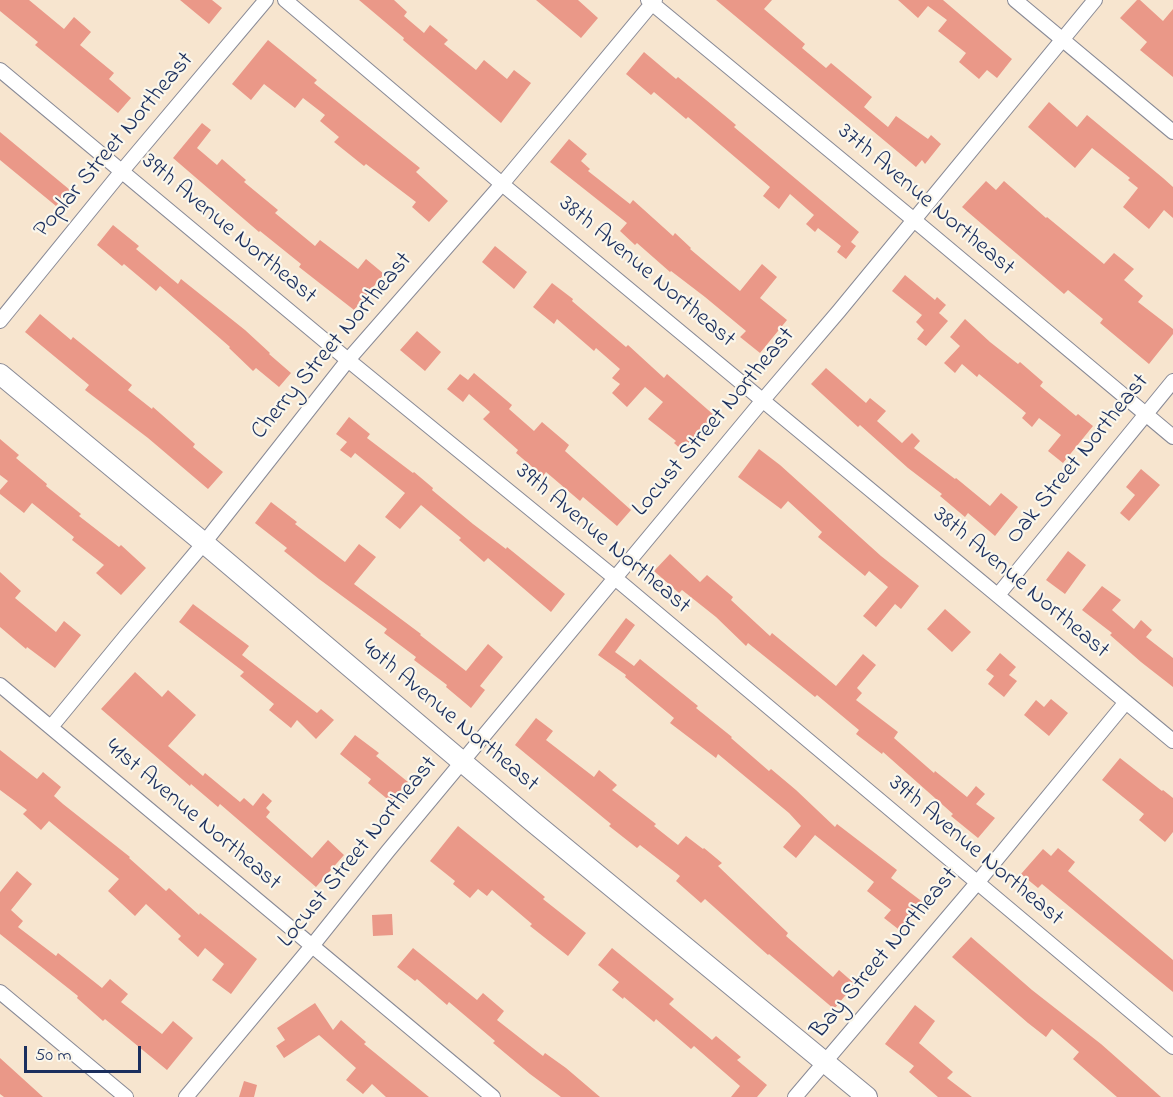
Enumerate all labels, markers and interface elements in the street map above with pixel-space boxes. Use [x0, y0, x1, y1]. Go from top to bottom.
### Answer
street label: Poplar Street Northeast [29, 47, 201, 245]
street label: 37th Avenue Northeast [830, 118, 1020, 284]
street label: 39th Avenue Northeast [135, 148, 321, 312]
street label: 38th Avenue Northeast [552, 191, 740, 355]
street label: Cherry Street Northeast [246, 248, 420, 446]
street label: Locust Street Northeast [627, 323, 803, 523]
street label: Oak Street Northeast [1001, 369, 1157, 551]
street label: 39th Avenue Northeast [509, 458, 695, 622]
street label: 38th Avenue Northeast [926, 502, 1114, 666]
street label: 40th Avenue Northeast [354, 634, 544, 800]
street label: 41st Avenue Northeast [98, 734, 286, 898]
street label: Locust Street Northeast [273, 751, 445, 955]
street label: 39th Avenue Northeast [882, 770, 1068, 934]
street label: Bay Street Northeast [806, 863, 966, 1045]
scale bar [27, 1034, 144, 1072]
text: 50 m [35, 1043, 72, 1069]

